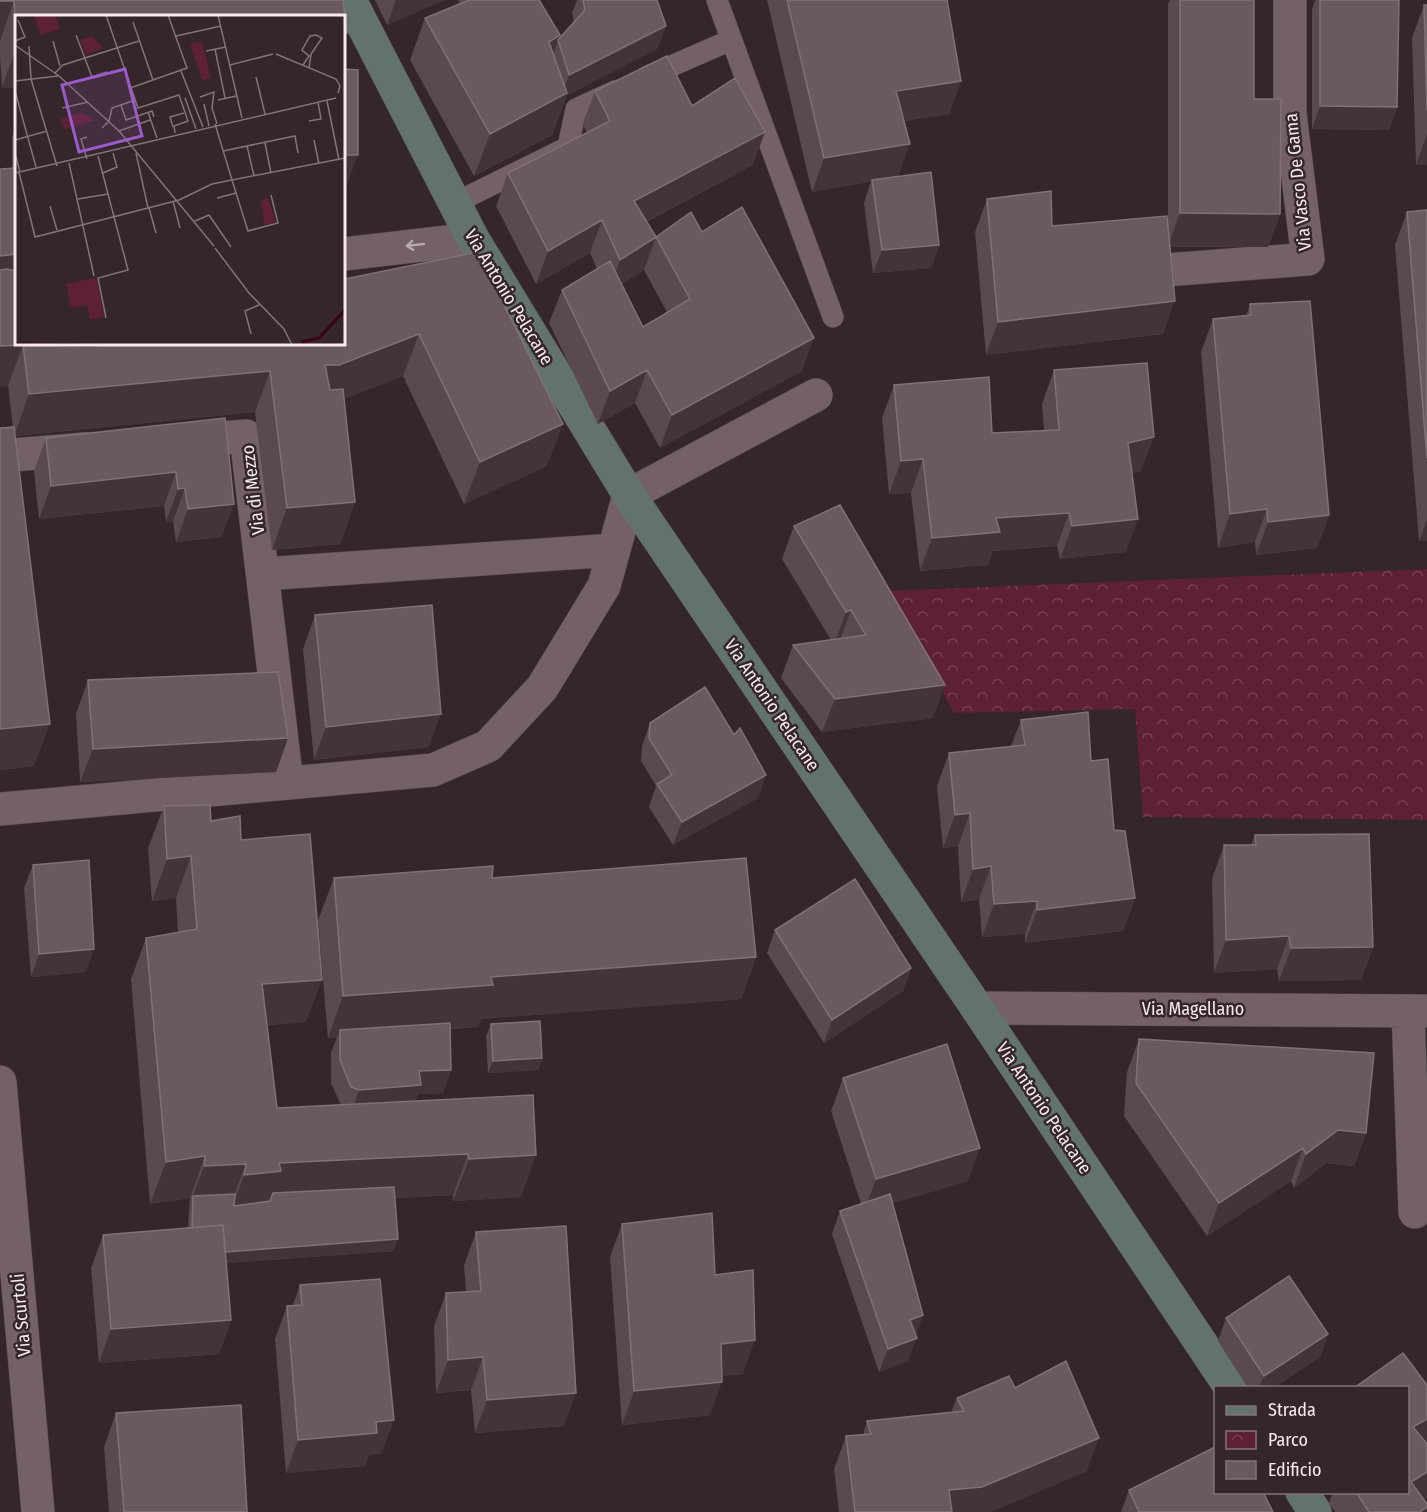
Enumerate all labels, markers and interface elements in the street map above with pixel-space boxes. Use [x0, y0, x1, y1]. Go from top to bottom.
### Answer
inset map [15, 15, 345, 345]
street label: Via Vasco De Gama [1280, 112, 1316, 252]
street label: Via Antonio Pelacane [460, 225, 558, 369]
one-way arrow [405, 240, 425, 251]
street label: Via di Mezzo [237, 444, 269, 536]
street label: Via Antonio Pelacane [720, 635, 824, 775]
street label: Via Magellano [1142, 998, 1244, 1020]
street label: Via Antonio Pelacane [992, 1038, 1096, 1178]
street label: Via Scurtoli [6, 1273, 36, 1357]
legend [1214, 1386, 1409, 1494]
text: Strada [1268, 1399, 1316, 1421]
text: Parco [1268, 1429, 1308, 1451]
text: Edificio [1268, 1459, 1321, 1481]

